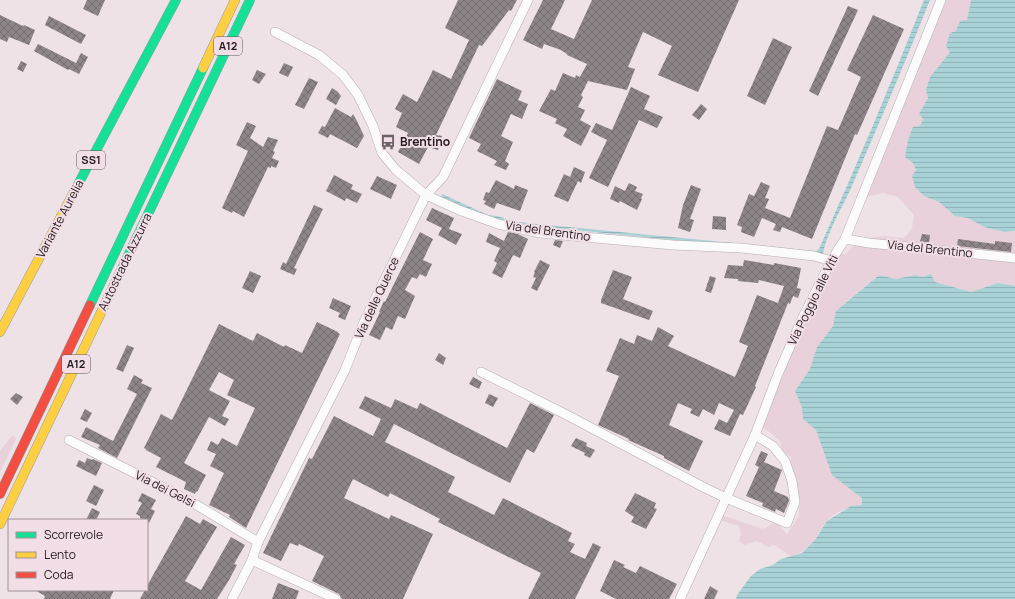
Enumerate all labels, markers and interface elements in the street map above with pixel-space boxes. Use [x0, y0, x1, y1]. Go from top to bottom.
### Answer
road number: A12 [214, 37, 242, 55]
bus stop icon: Brentino [379, 133, 397, 151]
place label: Brentino [400, 133, 450, 150]
road number: SS1 [77, 151, 105, 169]
street label: Variante Aurelia [32, 177, 87, 261]
street label: Autostrada Azzurra [93, 210, 156, 314]
street label: Via del Brentino [505, 216, 592, 245]
street label: Via del Brentino [887, 236, 973, 261]
street label: Via Poggio alle Viti [783, 252, 842, 348]
street label: Via delle Querce [350, 254, 403, 341]
road number: A12 [62, 355, 90, 373]
street label: Via dei Gelsi [132, 466, 198, 511]
legend [8, 519, 148, 591]
text: Scorrevole [44, 526, 103, 543]
text: Lento [44, 546, 76, 563]
text: Coda [44, 566, 73, 583]

